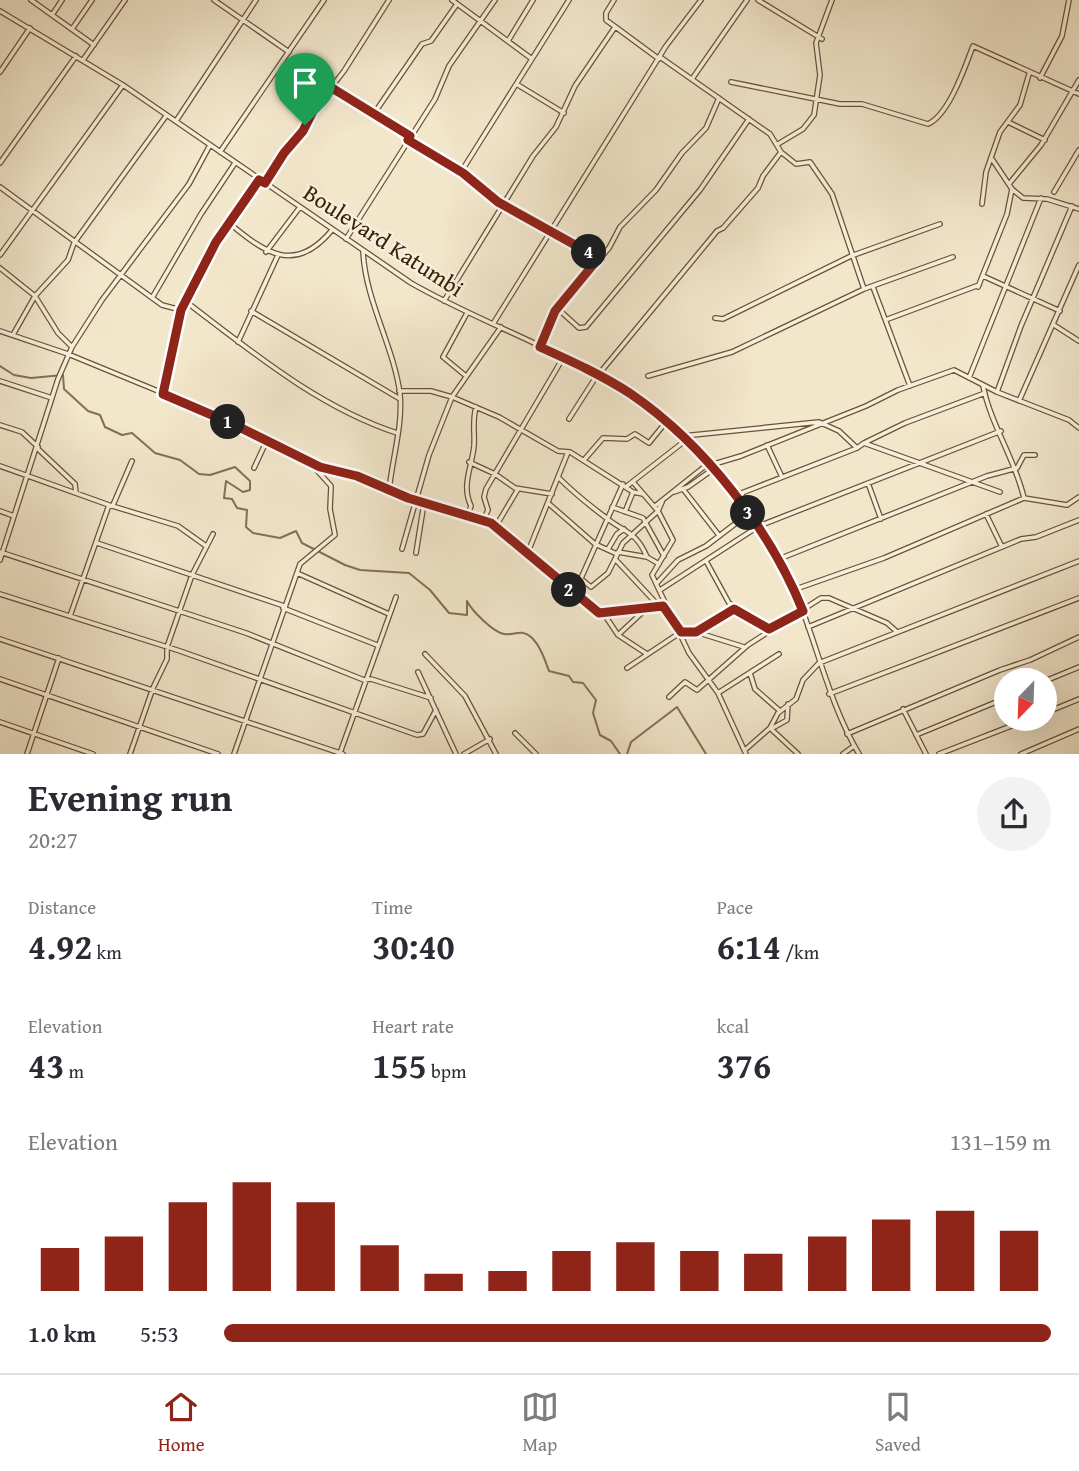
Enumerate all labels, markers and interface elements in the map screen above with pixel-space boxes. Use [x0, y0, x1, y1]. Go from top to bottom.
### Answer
pin [275, 53, 335, 125]
icon: arrive [286, 64, 324, 102]
street label: Boulevard Katumbi [297, 176, 471, 304]
pin: 4 [572, 234, 606, 270]
text: 4 [584, 237, 593, 265]
pin: 1 [210, 404, 246, 440]
text: 1 [223, 407, 232, 435]
pin: 3 [730, 496, 766, 530]
text: 3 [743, 498, 752, 526]
pin: 2 [552, 572, 586, 608]
text: 2 [564, 575, 573, 603]
north arrow [994, 668, 1057, 732]
map controls [994, 668, 1057, 731]
text: Evening run [28, 769, 232, 825]
button: share [977, 777, 1051, 851]
text: 20:27 [28, 823, 78, 856]
text: Distance [28, 893, 96, 921]
text: Time [372, 893, 413, 921]
text: Pace [717, 893, 753, 921]
text: 4.92 [28, 921, 92, 972]
text: 30:40 [372, 921, 455, 972]
text: 6:14 [717, 921, 781, 972]
text: km [92, 938, 122, 966]
text: /km [781, 938, 819, 966]
text: Elevation [28, 1012, 102, 1040]
text: Heart rate [372, 1012, 454, 1040]
text: kcal [717, 1012, 749, 1040]
text: 43 [28, 1040, 64, 1091]
text: 155 [372, 1040, 427, 1091]
text: 376 [717, 1040, 771, 1091]
text: m [64, 1057, 84, 1085]
text: bpm [427, 1057, 467, 1085]
text: Elevation [28, 1125, 118, 1158]
text: 131–159 m [950, 1125, 1051, 1158]
text: 1.0 km [28, 1317, 96, 1350]
text: 5:53 [140, 1317, 179, 1350]
tab: Home [158, 1388, 205, 1458]
tab: Map [521, 1388, 559, 1458]
tab: Saved [875, 1388, 921, 1458]

